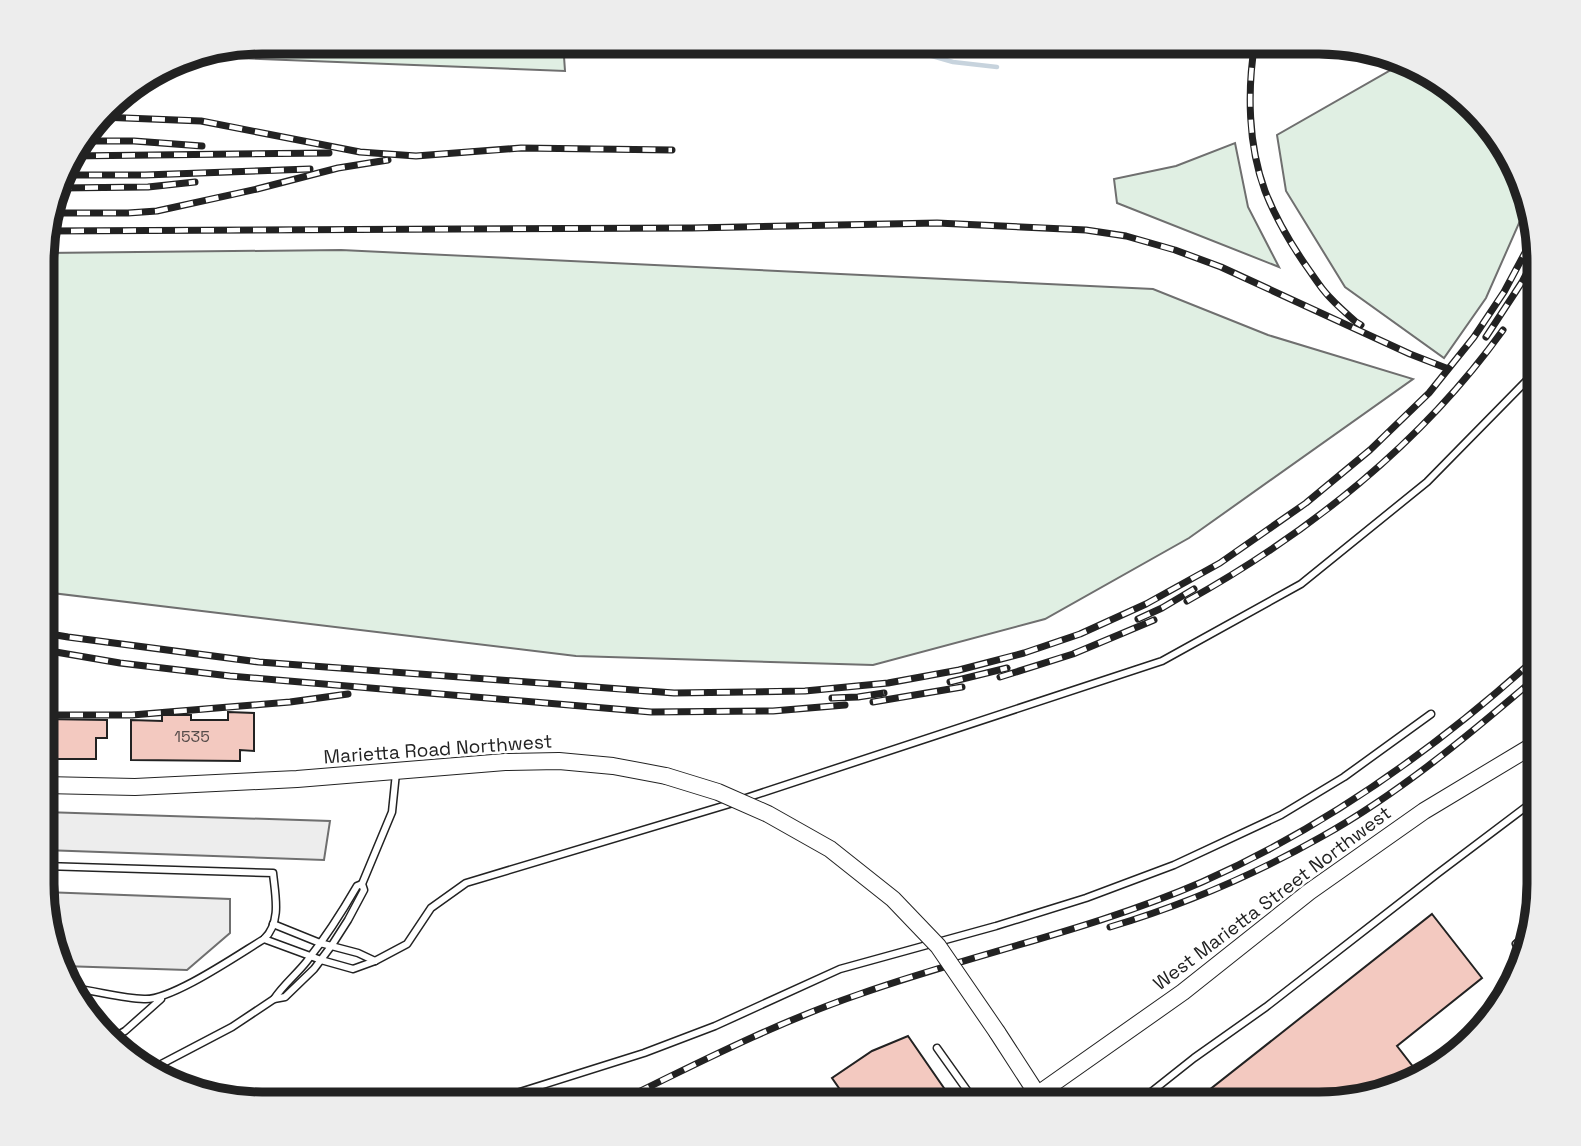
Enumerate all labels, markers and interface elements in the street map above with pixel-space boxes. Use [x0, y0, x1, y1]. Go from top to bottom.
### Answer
house number: 1535 [174, 726, 210, 747]
street label: Marietta Road Northwest [323, 729, 553, 769]
street label: West Marietta Street Northwest [1148, 800, 1396, 996]

